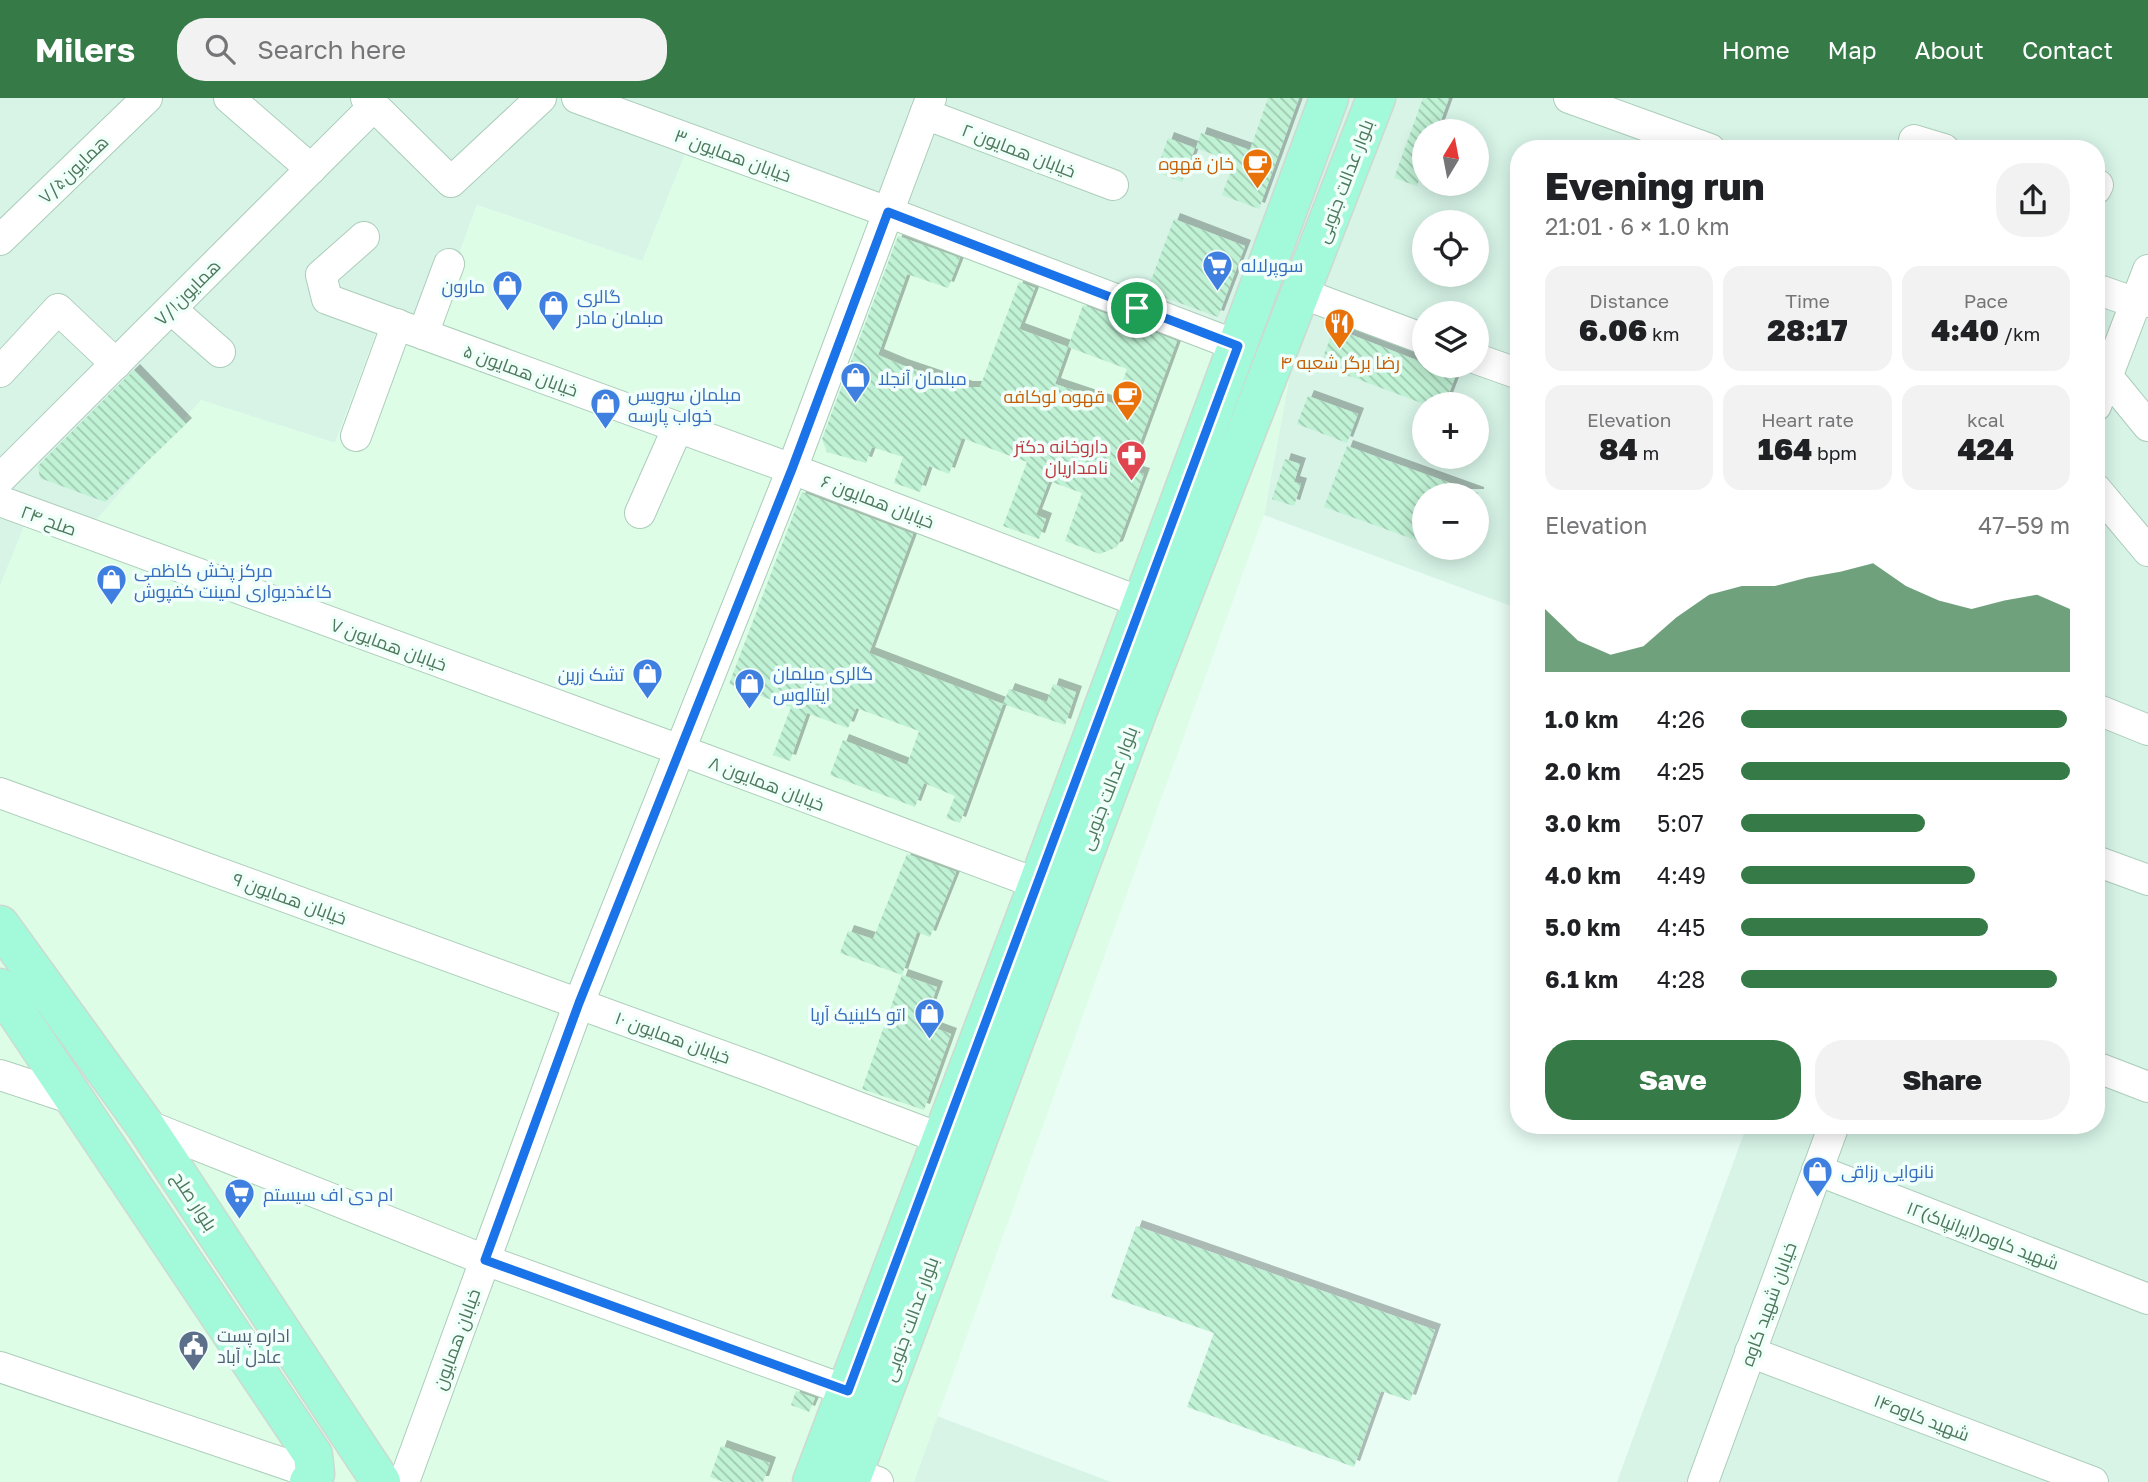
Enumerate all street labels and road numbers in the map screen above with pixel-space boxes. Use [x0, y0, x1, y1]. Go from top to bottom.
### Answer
street label: بلوار عدالت جنوبی [1310, 116, 1379, 246]
street label: خیابان همایون ۲ [959, 118, 1079, 183]
street label: خیابان همایون ۳ [671, 124, 794, 187]
street label: همایون۷/۵ [33, 130, 113, 208]
street label: همایون۷/۱ [149, 254, 225, 330]
street label: خیابان همایون ۵ [460, 339, 581, 402]
street label: خیابان همایون ۶ [818, 469, 938, 534]
street label: صلح ۲۴ [18, 500, 80, 542]
street label: خیابان همایون ۷ [328, 613, 450, 676]
street label: بلوار عدالت جنوبی [1074, 723, 1143, 853]
street label: خیابان همایون ۸ [706, 751, 828, 816]
street label: خیابان همایون ۹ [229, 867, 350, 930]
street label: خیابان همایون ۱۰ [612, 1006, 733, 1069]
street label: بلوار صلح [166, 1167, 222, 1236]
street label: ۱۲شهید کاوه(ایرانپاک) [1903, 1196, 2062, 1275]
street label: خیابان شهید کاوه [1735, 1239, 1802, 1369]
street label: بلوار عدالت جنوبی [877, 1254, 944, 1384]
street label: خیابان همایون [428, 1285, 485, 1393]
street label: شهید کاوه۱۴ [1871, 1389, 1973, 1446]

